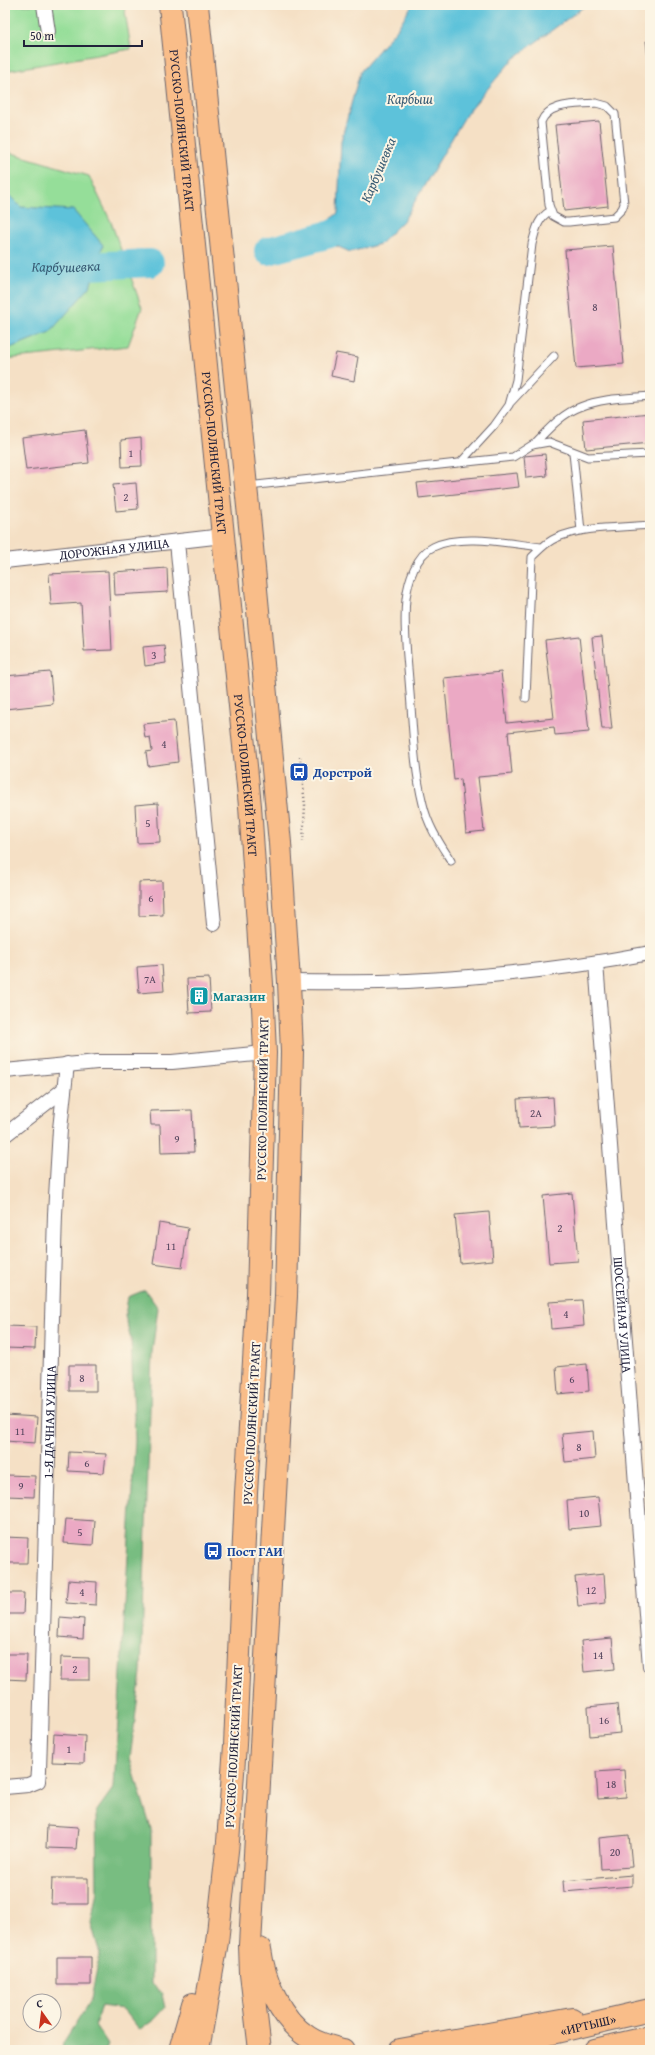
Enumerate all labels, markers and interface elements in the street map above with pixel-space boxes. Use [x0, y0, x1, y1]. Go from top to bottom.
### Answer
scale bar [24, 22, 142, 48]
text: 50 m [30, 27, 54, 44]
street label: РУССКО-ПОЛЯНСКИЙ ТРАКТ [164, 48, 200, 213]
water label: Карбыш [387, 89, 433, 109]
water label: Карбушевка [355, 134, 401, 205]
water label: Карбушевка [31, 255, 101, 277]
house number: 8 [592, 299, 598, 315]
street label: РУССКО-ПОЛЯНСКИЙ ТРАКТ [197, 371, 232, 536]
house number: 1 [128, 445, 134, 461]
house number: 2 [123, 489, 129, 505]
street label: ДОРОЖНАЯ УЛИЦА [57, 533, 171, 565]
house number: 3 [151, 647, 157, 663]
street label: РУССКО-ПОЛЯНСКИЙ ТРАКТ [229, 693, 262, 858]
house number: 4 [161, 736, 167, 752]
bus stop icon: Дорстрой [288, 761, 310, 783]
place label: Дорстрой [312, 763, 372, 782]
house number: 5 [145, 815, 151, 831]
house number: 6 [148, 890, 154, 906]
house number: 7А [144, 971, 156, 987]
building icon: Магазин [188, 985, 210, 1007]
place label: Магазин [213, 987, 265, 1006]
street label: РУССКО-ПОЛЯНСКИЙ ТРАКТ [252, 1017, 273, 1181]
house number: 2А [530, 1105, 542, 1121]
house number: 9 [174, 1131, 180, 1147]
house number: 2 [557, 1220, 563, 1236]
house number: 11 [166, 1238, 176, 1254]
street label: ШОССЕЙНАЯ УЛИЦА [609, 1256, 636, 1374]
house number: 4 [563, 1306, 569, 1322]
street label: РУССКО-ПОЛЯНСКИЙ ТРАКТ [238, 1340, 265, 1505]
street label: 1-Я ДАЧНАЯ УЛИЦА [38, 1365, 61, 1479]
house number: 8 [79, 1370, 85, 1386]
house number: 6 [569, 1371, 575, 1387]
house number: 11 [15, 1423, 25, 1439]
house number: 8 [576, 1439, 582, 1455]
house number: 6 [84, 1455, 90, 1471]
house number: 9 [18, 1478, 24, 1494]
house number: 10 [579, 1505, 589, 1521]
house number: 5 [77, 1524, 83, 1540]
bus stop icon: Пост ГАИ [202, 1540, 224, 1562]
place label: Пост ГАИ [227, 1542, 283, 1561]
house number: 12 [586, 1582, 596, 1598]
house number: 4 [79, 1584, 85, 1600]
house number: 14 [593, 1647, 603, 1663]
house number: 2 [72, 1661, 78, 1677]
street label: РУССКО-ПОЛЯНСКИЙ ТРАКТ [220, 1663, 247, 1828]
house number: 16 [599, 1712, 609, 1728]
house number: 1 [66, 1741, 72, 1757]
house number: 18 [606, 1776, 616, 1792]
house number: 20 [610, 1844, 620, 1860]
north arrow [22, 1993, 62, 2033]
text: С [35, 1995, 45, 2012]
street label: «ИРТЫШ» [558, 2009, 618, 2041]

